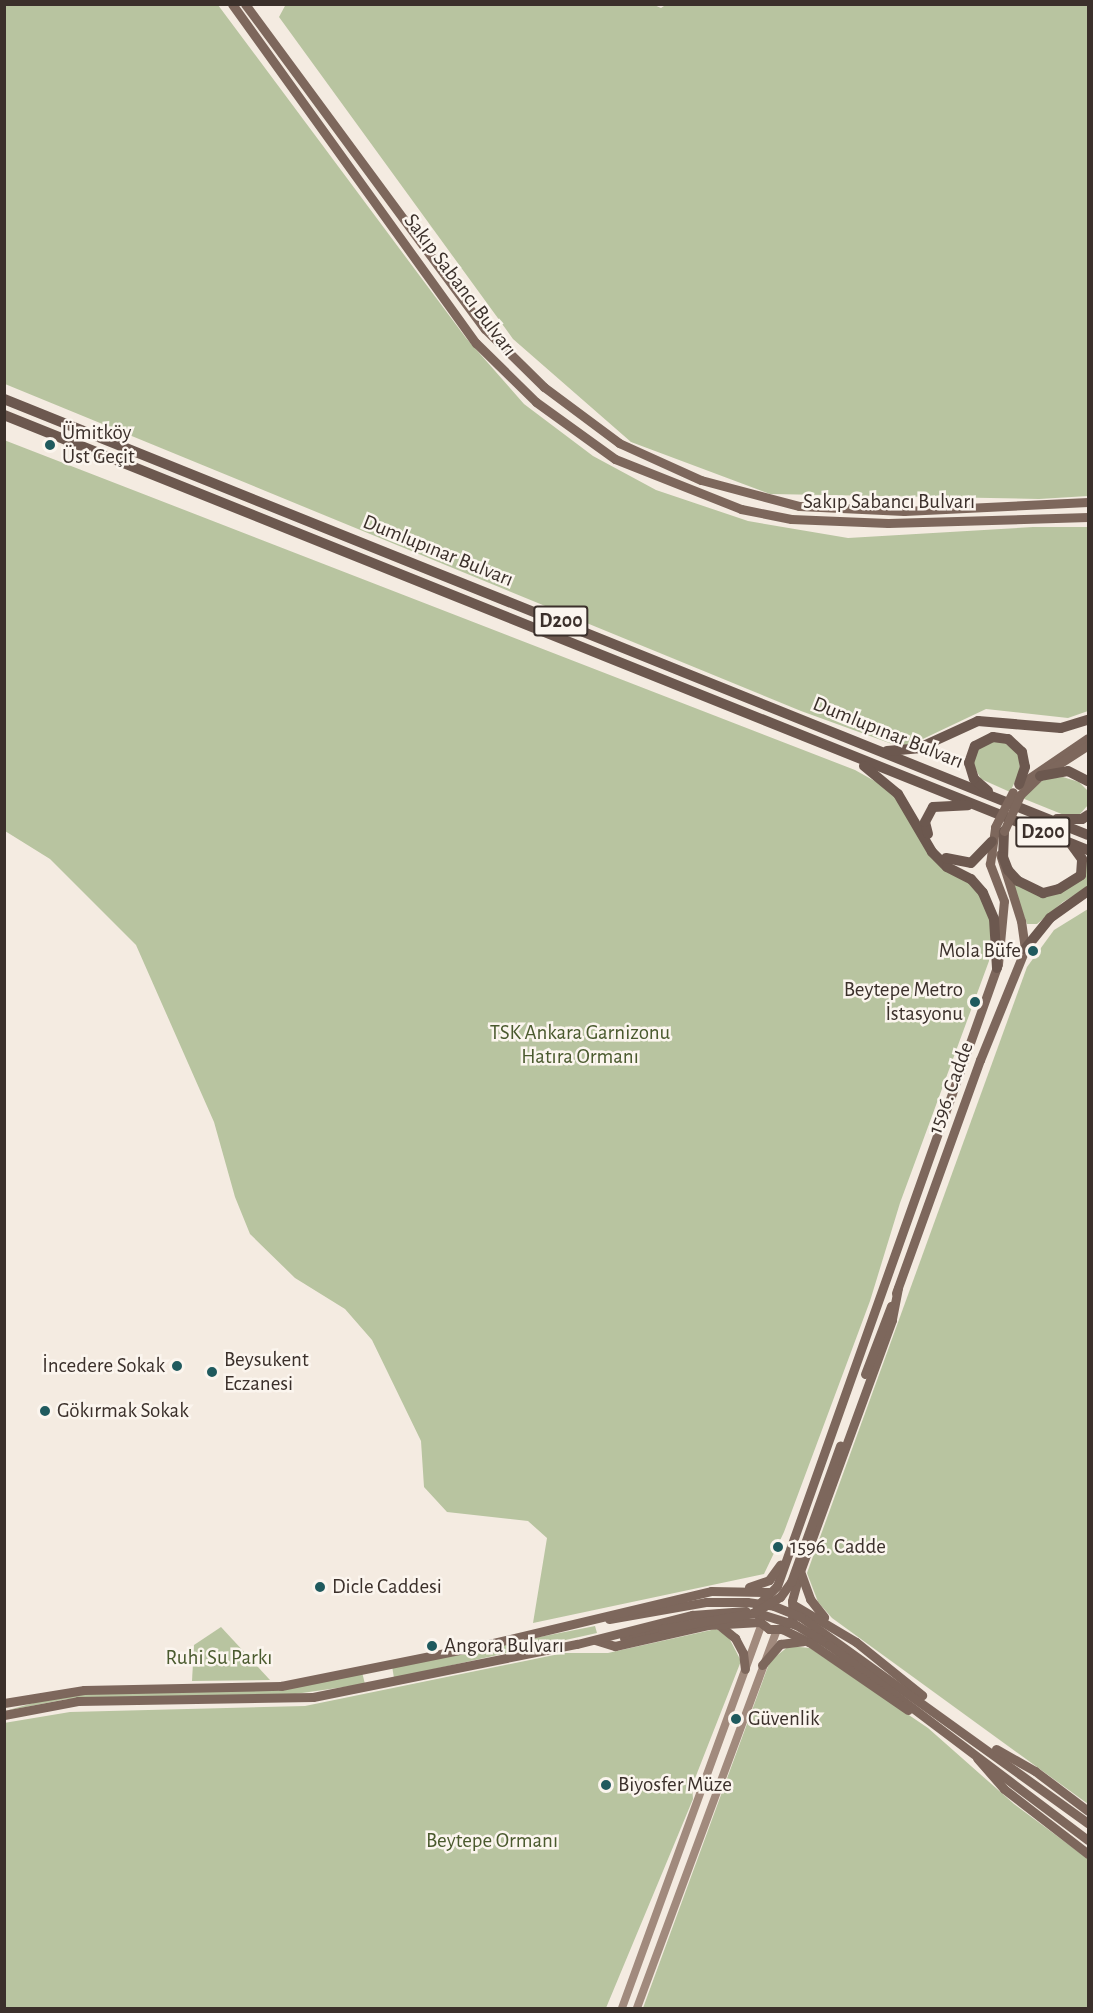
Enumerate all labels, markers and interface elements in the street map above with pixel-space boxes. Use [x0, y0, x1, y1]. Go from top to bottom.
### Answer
street label: Sakıp Sabancı Bulvarı [398, 209, 522, 361]
place label: Ümitköy Üst Geçit [62, 420, 135, 470]
marker: Ümitköy Üst Geçit [43, 438, 57, 452]
street label: Sakıp Sabancı Bulvarı [803, 489, 975, 515]
street label: Dumlupınar Bulvarı [359, 509, 517, 593]
road number: D200 [532, 604, 590, 638]
street label: Dumlupınar Bulvarı [809, 691, 967, 775]
road number: D200 [1014, 815, 1072, 849]
place label: Mola Büfe [939, 938, 1021, 964]
marker: Mola Büfe [1026, 944, 1040, 958]
place label: Beytepe Metro İstasyonu [844, 977, 963, 1027]
marker: Beytepe Metro İstasyonu [968, 995, 982, 1009]
park label: TSK Ankara Garnizonu Hatıra Ormanı [490, 1020, 670, 1070]
street label: 1596. Cadde [923, 1039, 979, 1137]
place label: Beysukent Eczanesi [224, 1347, 309, 1397]
place label: İncedere Sokak [42, 1353, 165, 1379]
marker: İncedere Sokak [170, 1359, 184, 1373]
marker: Beysukent Eczanesi [205, 1365, 219, 1379]
place label: Gökırmak Sokak [57, 1398, 189, 1424]
marker: Gökırmak Sokak [38, 1404, 52, 1418]
place label: 1596. Cadde [790, 1534, 886, 1560]
marker: 1596. Cadde [771, 1540, 785, 1554]
place label: Dicle Caddesi [332, 1574, 442, 1600]
marker: Dicle Caddesi [313, 1580, 327, 1594]
place label: Angora Bulvarı [444, 1633, 564, 1659]
marker: Angora Bulvarı [425, 1639, 439, 1653]
park label: Ruhi Su Parkı [166, 1645, 272, 1671]
place label: Güvenlik [748, 1706, 820, 1732]
marker: Güvenlik [729, 1712, 743, 1726]
place label: Biyosfer Müze [618, 1772, 732, 1798]
marker: Biyosfer Müze [599, 1778, 613, 1792]
park label: Beytepe Ormanı [426, 1828, 558, 1854]

